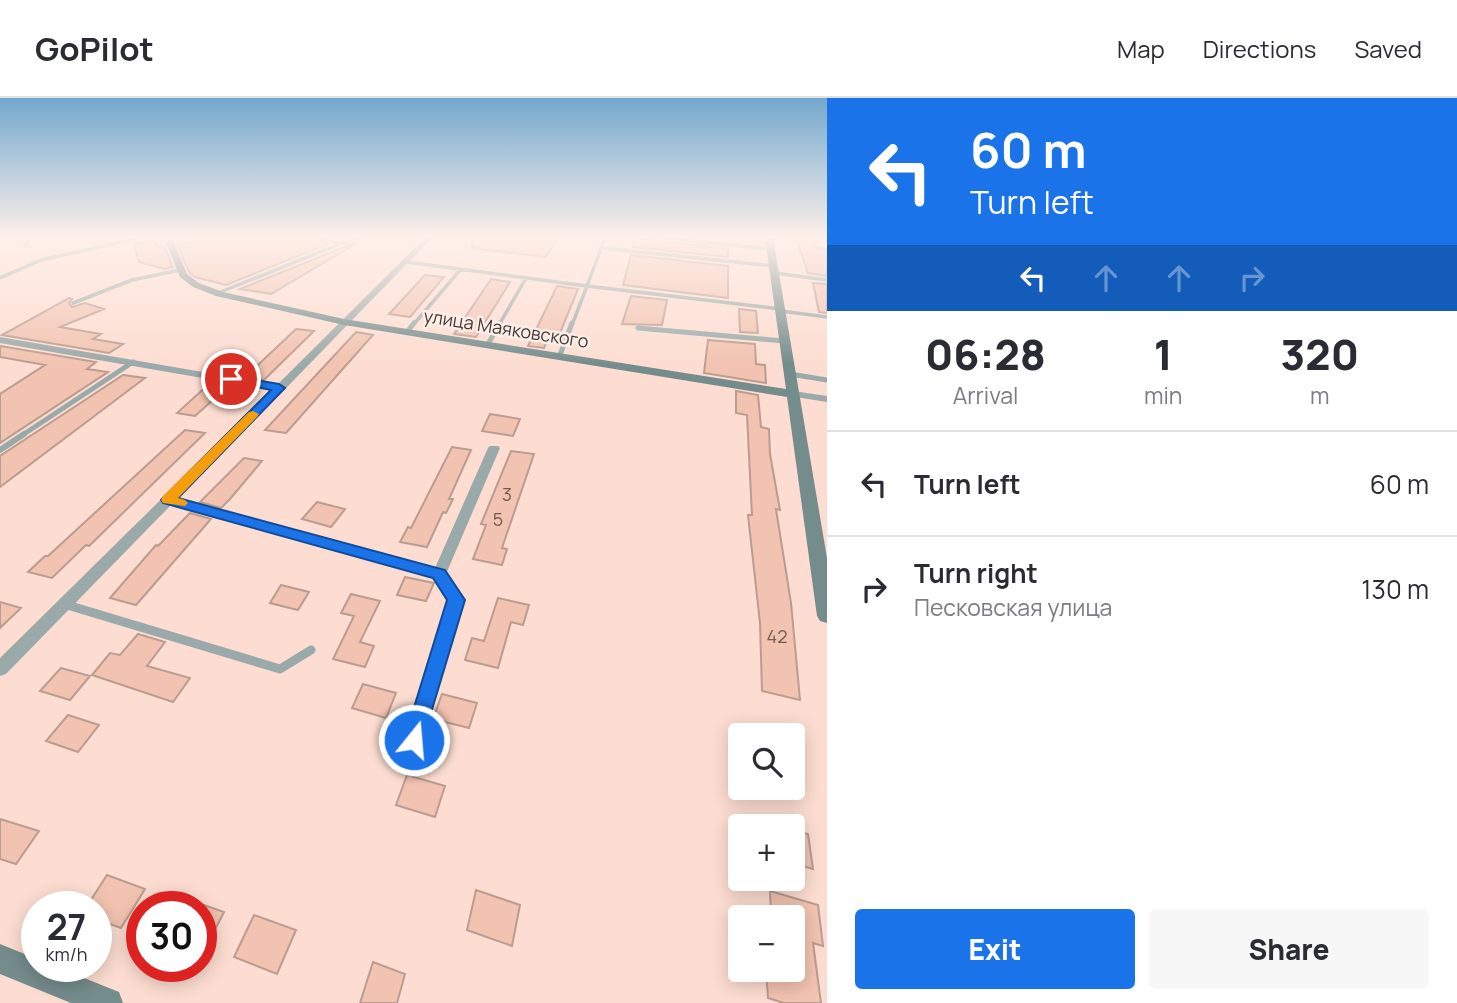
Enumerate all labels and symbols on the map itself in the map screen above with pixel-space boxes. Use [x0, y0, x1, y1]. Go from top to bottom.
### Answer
street label: улица Маяковского [422, 303, 590, 353]
pin [201, 349, 261, 409]
house number: 3 [502, 482, 512, 506]
house number: 5 [493, 507, 503, 531]
house number: 42 [767, 624, 787, 648]
position arrow [377, 703, 451, 777]
speed limit sign: 30 [126, 891, 217, 982]

